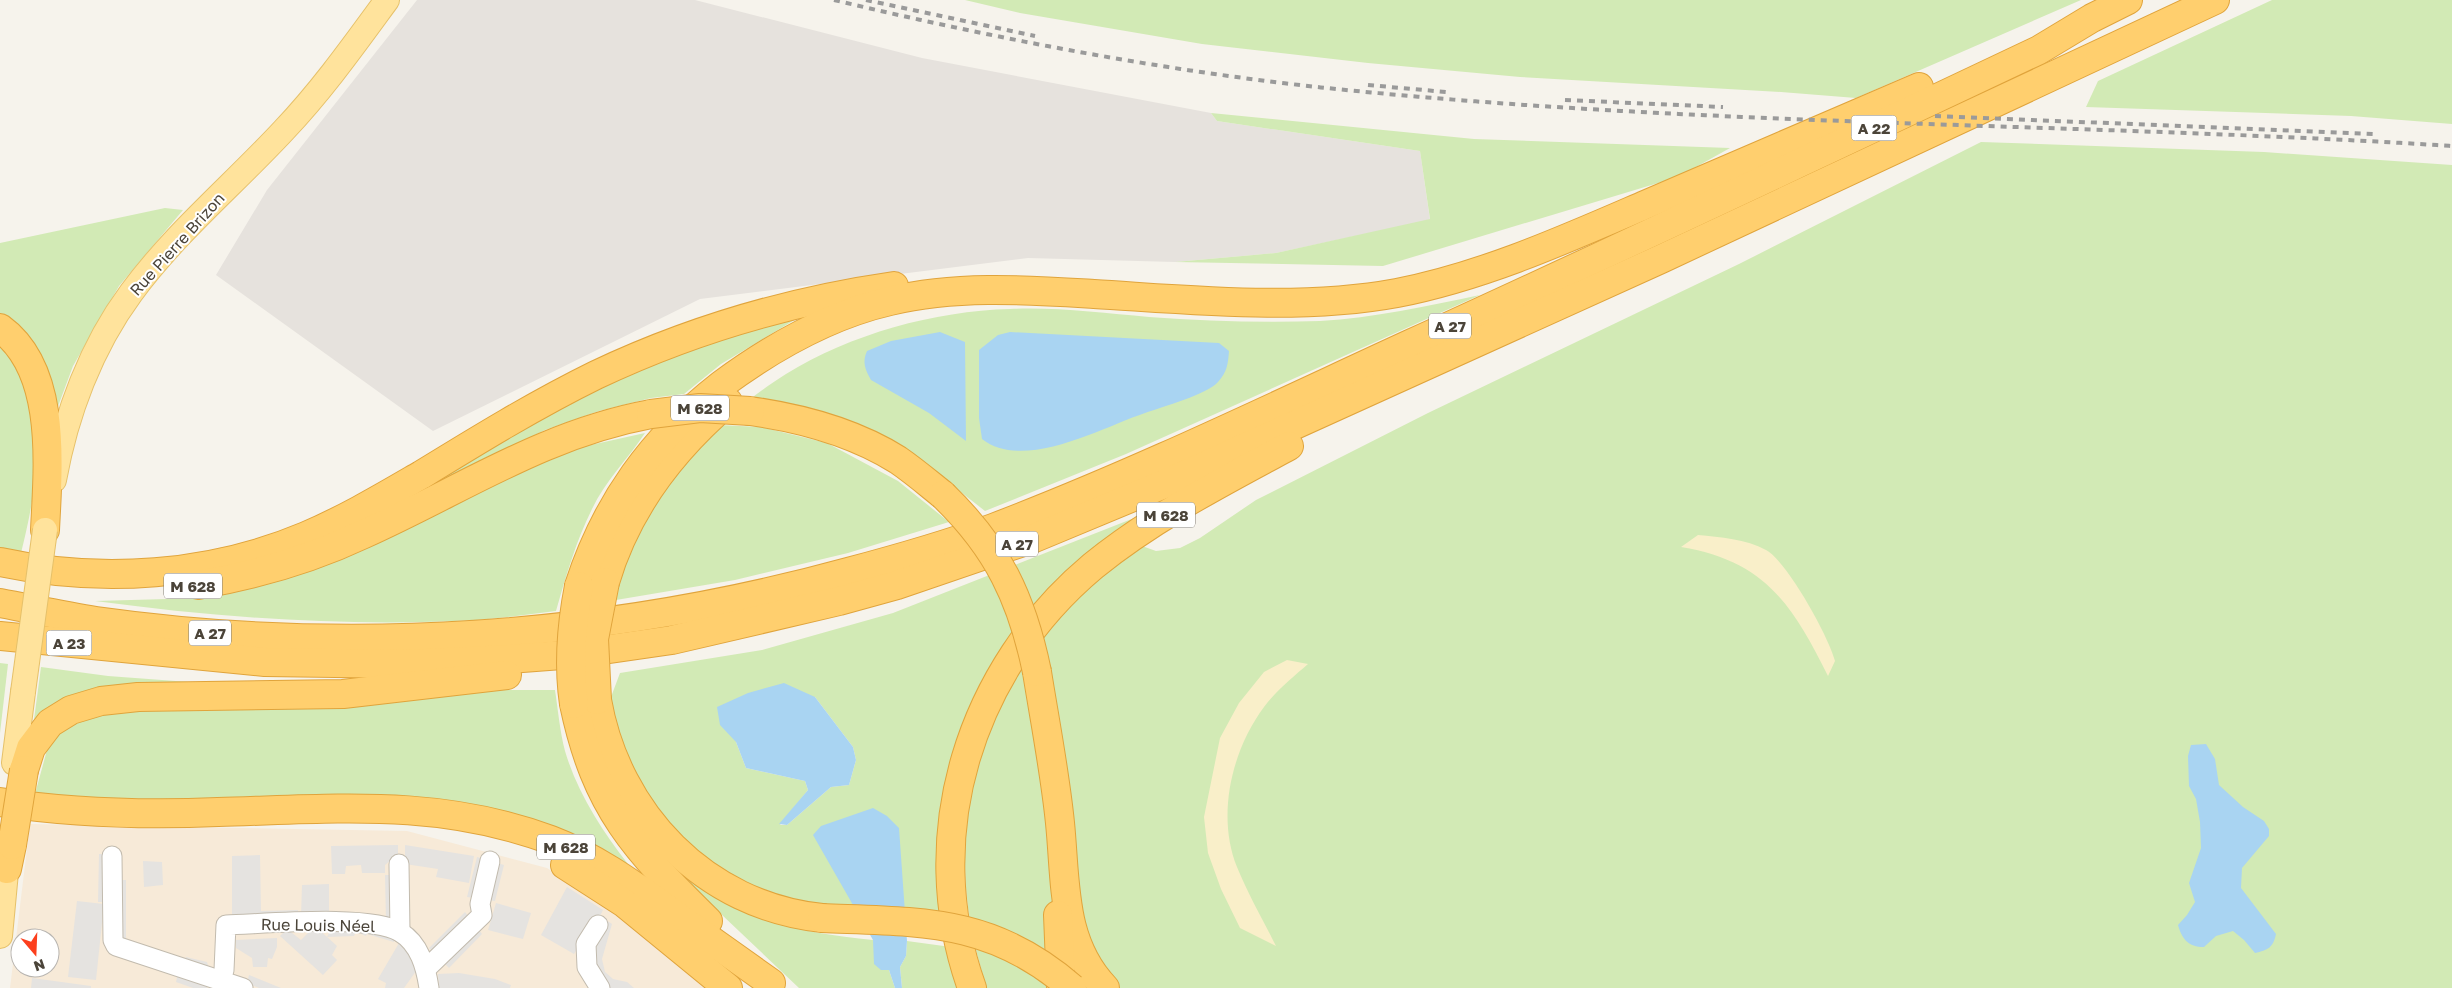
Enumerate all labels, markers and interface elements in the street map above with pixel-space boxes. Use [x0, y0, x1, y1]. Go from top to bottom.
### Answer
road number: A 22 [1852, 116, 1896, 140]
street label: Rue Pierre Brizon [125, 188, 229, 300]
road number: A 27 [1429, 314, 1471, 338]
road number: M 628 [671, 396, 729, 420]
road number: M 628 [1137, 502, 1195, 528]
road number: A 27 [996, 532, 1038, 556]
road number: M 628 [164, 574, 222, 598]
road number: A 27 [189, 620, 231, 646]
road number: A 23 [46, 630, 92, 656]
road number: M 628 [537, 834, 595, 860]
street label: Rue Louis Néel [261, 914, 375, 936]
north arrow [10, 928, 60, 978]
text: N [32, 956, 47, 976]

